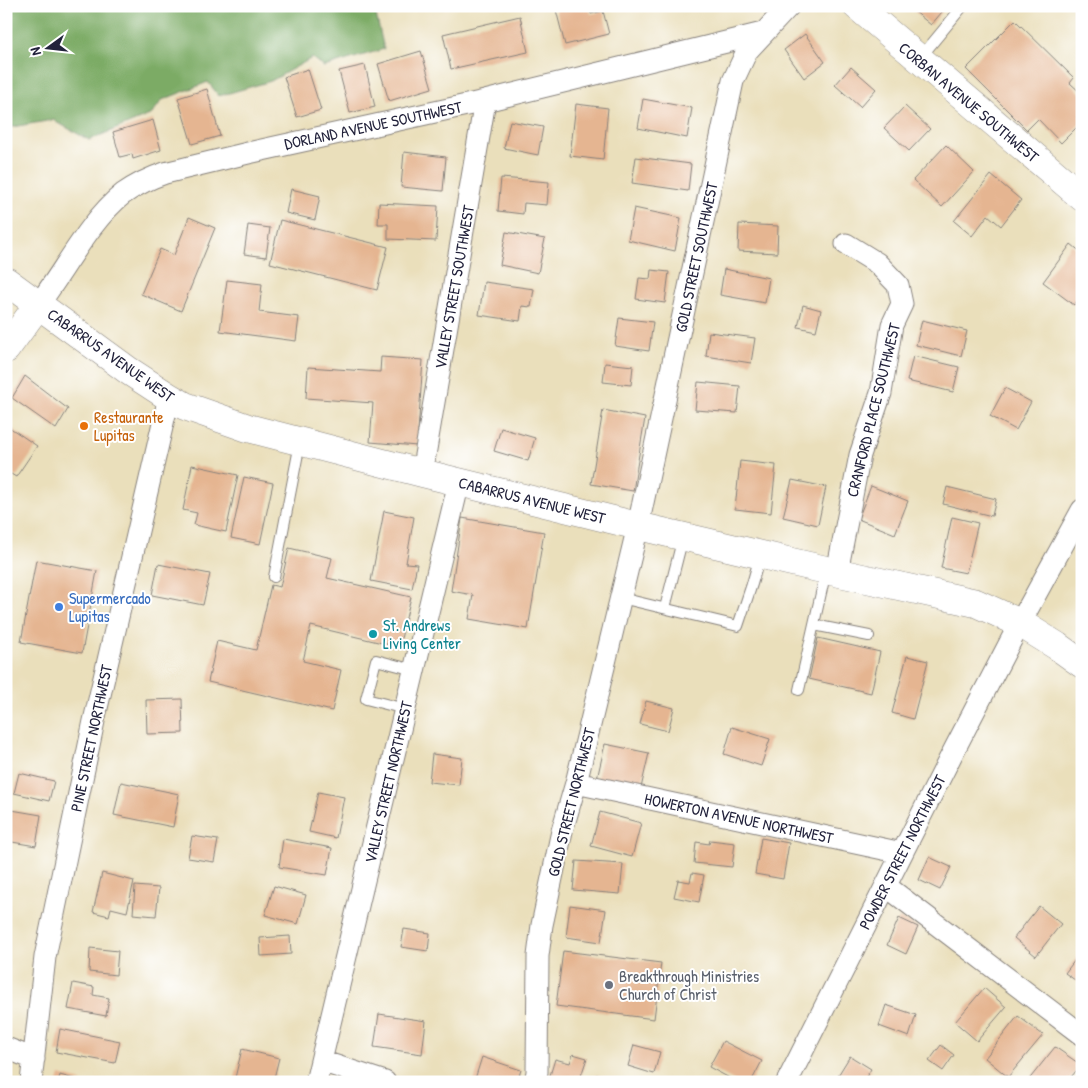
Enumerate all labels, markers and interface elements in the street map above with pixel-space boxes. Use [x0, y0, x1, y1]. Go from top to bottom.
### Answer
north arrow [22, 22, 72, 72]
street label: CORBAN AVENUE SOUTHWEST [894, 37, 1044, 168]
text: N [25, 45, 45, 58]
street label: DORLAND AVENUE SOUTHWEST [282, 95, 464, 155]
street label: GOLD STREET SOUTHWEST [669, 179, 723, 334]
street label: VALLEY STREET SOUTHWEST [429, 203, 479, 371]
street label: CABARRUS AVENUE WEST [43, 303, 179, 407]
street label: CRANFORD PLACE SOUTHWEST [841, 320, 905, 499]
place label: Restaurante Lupitas [94, 406, 164, 446]
marker: Restaurante Lupitas [78, 420, 90, 432]
street label: CABARRUS AVENUE WEST [456, 471, 608, 529]
place label: Supermercado Lupitas [69, 587, 151, 627]
marker: Supermercado Lupitas [53, 601, 65, 613]
place label: St. Andrews Living Center [383, 614, 461, 654]
marker: St. Andrews Living Center [367, 628, 379, 640]
street label: PINE STREET NORTHWEST [65, 662, 117, 813]
street label: VALLEY STREET NORTHWEST [359, 698, 417, 865]
street label: GOLD STREET NORTHWEST [542, 725, 600, 879]
street label: POWDER STREET NORTHWEST [853, 770, 951, 933]
street label: HOWERTON AVENUE NORTHWEST [643, 787, 836, 849]
place label: Breakthrough Ministries Church of Christ [619, 965, 759, 1005]
marker: Breakthrough Ministries Church of Christ [603, 979, 615, 991]

